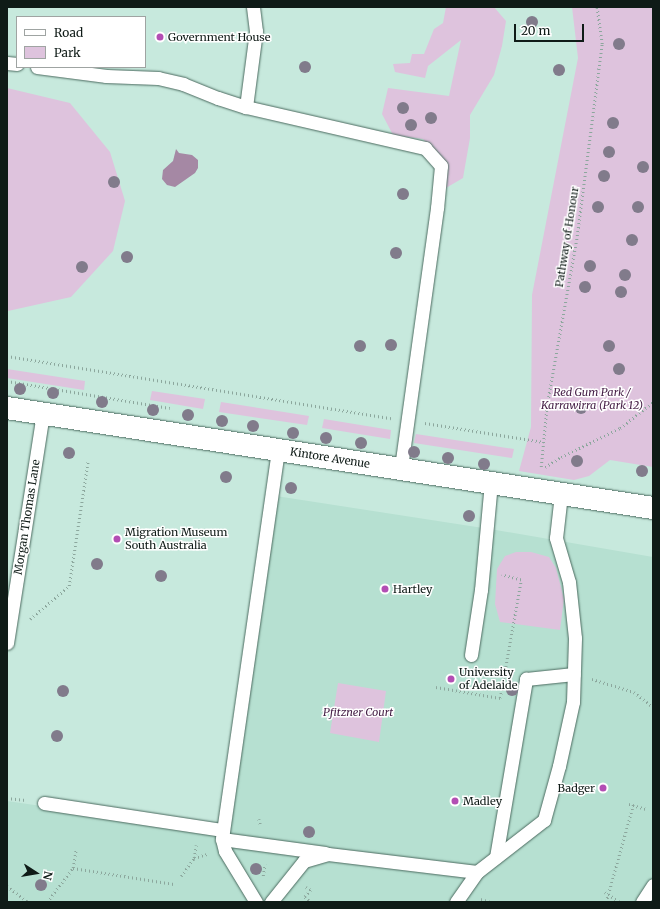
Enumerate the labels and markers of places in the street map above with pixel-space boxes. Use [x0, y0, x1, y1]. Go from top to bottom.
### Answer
place label: Government House [168, 30, 270, 44]
marker: Government House [155, 32, 165, 42]
place label: Migration Museum South Australia [125, 526, 227, 552]
marker: Migration Museum South Australia [112, 534, 122, 544]
place label: Hartley [393, 582, 432, 596]
marker: Hartley [380, 584, 390, 594]
place label: University of Adelaide [459, 666, 518, 692]
marker: University of Adelaide [446, 674, 456, 684]
place label: Badger [558, 781, 595, 795]
marker: Badger [598, 783, 608, 793]
place label: Madley [463, 794, 502, 808]
marker: Madley [450, 796, 460, 806]

